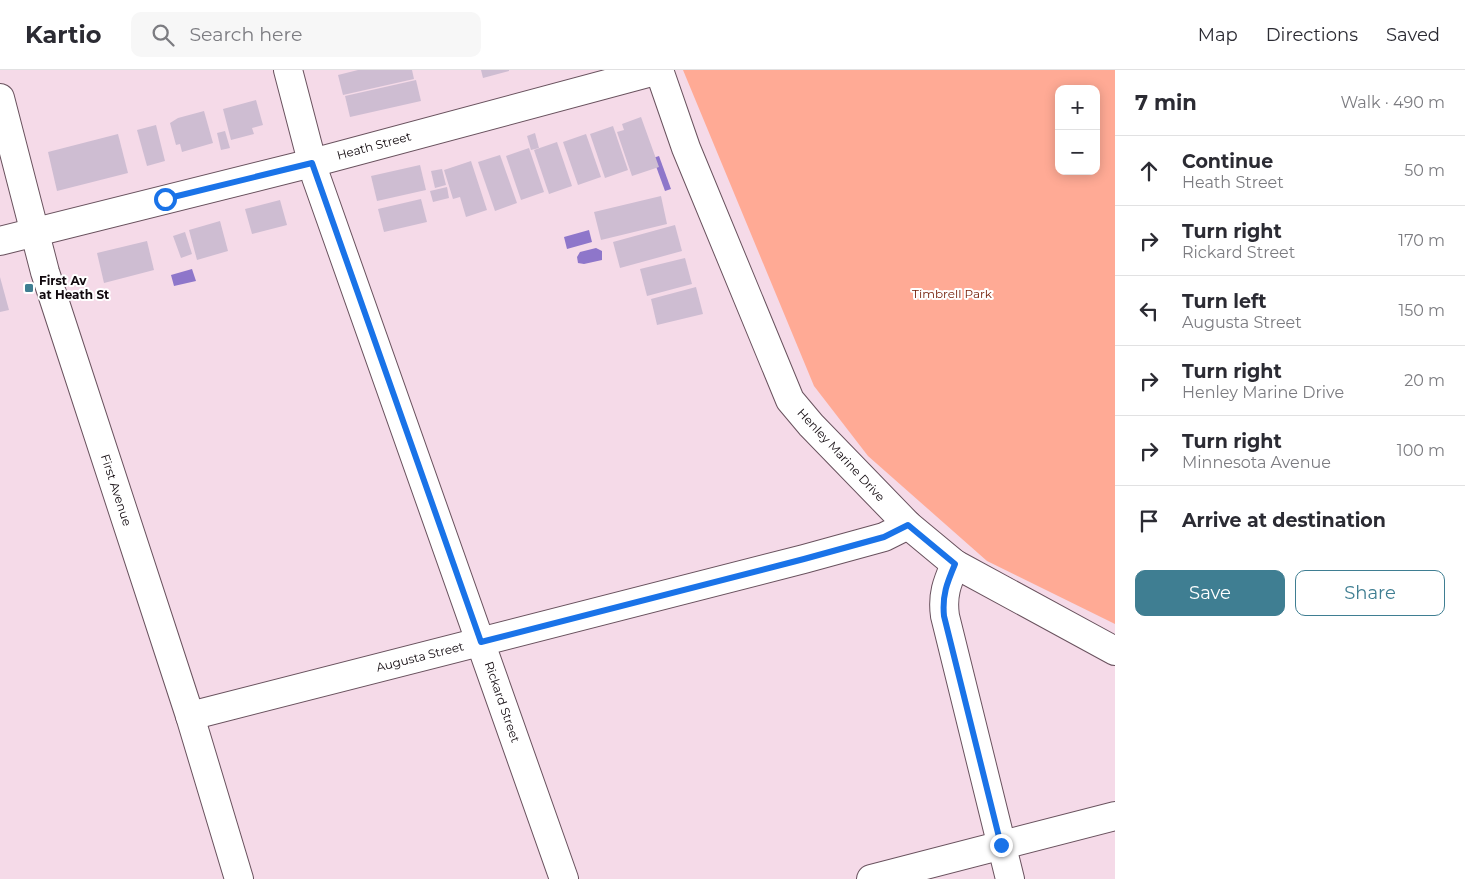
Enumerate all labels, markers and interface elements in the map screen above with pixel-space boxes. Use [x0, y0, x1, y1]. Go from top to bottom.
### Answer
search box [131, 12, 481, 57]
text: Kartio [25, 20, 101, 49]
icon: search [149, 21, 177, 49]
text: Search here [189, 23, 302, 46]
text: Map [1198, 24, 1238, 46]
text: Directions [1266, 24, 1358, 46]
text: Saved [1386, 24, 1440, 46]
map controls [1055, 85, 1100, 175]
button: + [1055, 85, 1100, 130]
text: 7 min [1135, 90, 1197, 115]
text: Walk · 490 m [1340, 93, 1445, 112]
street label: Heath Street [335, 128, 413, 163]
button: − [1055, 130, 1100, 175]
text: Continue [1182, 150, 1273, 173]
icon: ahead [1135, 157, 1163, 185]
text: 50 m [1404, 161, 1445, 180]
text: Heath Street [1182, 173, 1284, 192]
route start [154, 188, 177, 211]
text: Turn right [1182, 220, 1282, 243]
icon: right [1135, 227, 1163, 255]
text: 170 m [1398, 231, 1445, 250]
text: Rickard Street [1182, 243, 1295, 262]
place label: First Av at Heath St [39, 273, 110, 302]
marker: First Av at Heath St [23, 282, 35, 294]
park label: Timbrell Park [912, 286, 993, 301]
text: Turn left [1182, 290, 1267, 313]
icon: left [1135, 297, 1163, 325]
text: 150 m [1398, 301, 1445, 320]
text: Augusta Street [1182, 313, 1302, 332]
text: Turn right [1182, 360, 1282, 383]
icon: right [1135, 367, 1163, 395]
text: 20 m [1404, 371, 1445, 390]
text: Henley Marine Drive [1182, 383, 1344, 402]
street label: Henley Marine Drive [794, 405, 888, 504]
text: Turn right [1182, 430, 1282, 453]
icon: right [1135, 437, 1163, 465]
text: 100 m [1397, 441, 1445, 460]
street label: First Avenue [98, 452, 135, 528]
text: Minnesota Avenue [1182, 453, 1331, 472]
icon: arrive [1135, 507, 1163, 535]
text: Arrive at destination [1182, 509, 1386, 532]
button: Save [1135, 570, 1285, 616]
button: Share [1295, 570, 1445, 616]
street label: Augusta Street [374, 638, 465, 675]
street label: Rickard Street [482, 659, 523, 745]
route end [990, 834, 1013, 857]

